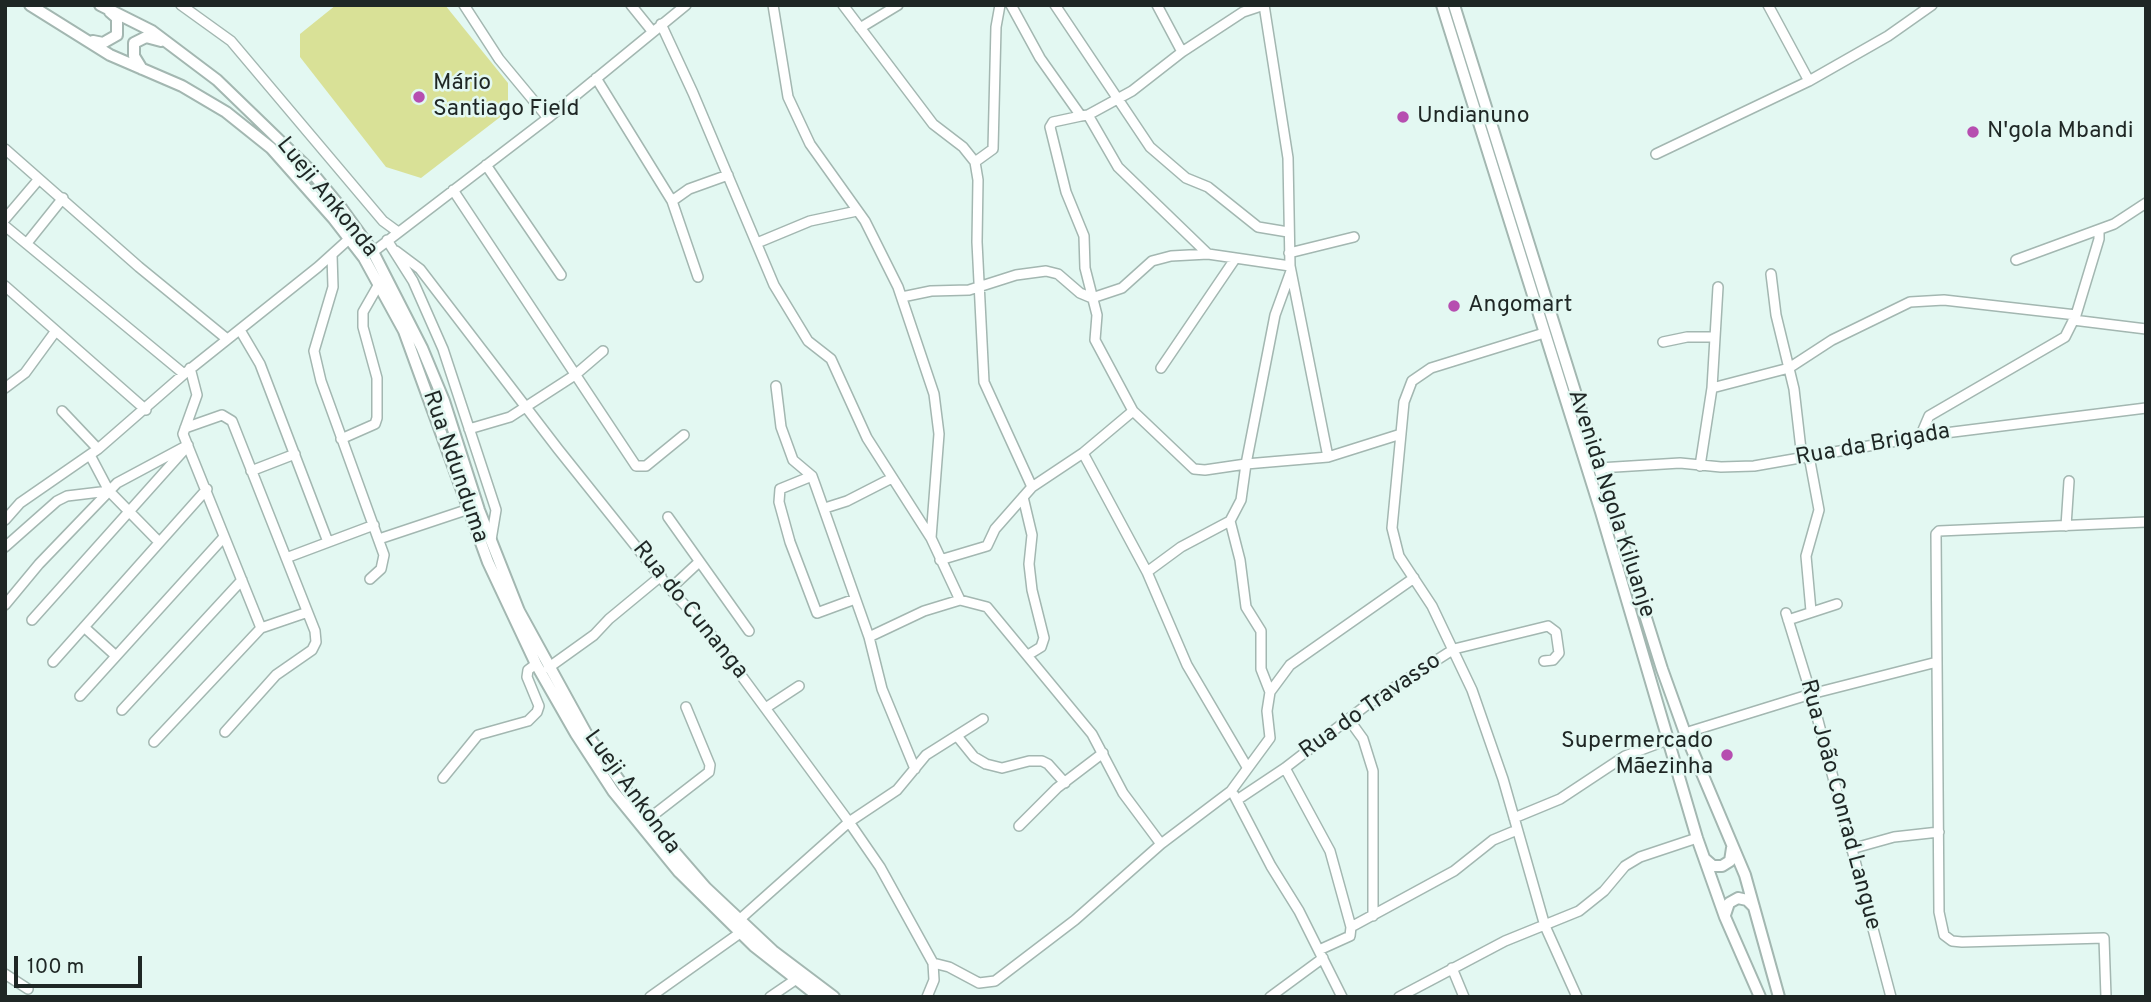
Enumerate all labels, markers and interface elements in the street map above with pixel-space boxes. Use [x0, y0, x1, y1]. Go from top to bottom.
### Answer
place label: Mário Santiago Field [433, 70, 579, 124]
marker: Mário Santiago Field [411, 89, 427, 105]
place label: Undianuno [1417, 103, 1529, 131]
marker: Undianuno [1395, 109, 1411, 125]
place label: N'gola Mbandi [1987, 118, 2134, 146]
marker: N'gola Mbandi [1965, 124, 1981, 140]
street label: Lueji Ankonda [269, 132, 383, 264]
place label: Angomart [1468, 292, 1572, 320]
marker: Angomart [1446, 298, 1462, 314]
street label: Rua Ndunduma [415, 387, 493, 547]
street label: Avenida Ngola Kiluanje [1560, 387, 1660, 621]
street label: Rua da Brigada [1794, 419, 1952, 473]
street label: Rua do Cunanga [625, 537, 753, 685]
street label: Rua do Travasso [1295, 648, 1447, 766]
street label: Rua João Conrad Langue [1792, 677, 1886, 933]
street label: Lueji Ankonda [577, 726, 685, 860]
place label: Supermercado Mãezinha [1561, 728, 1713, 782]
marker: Supermercado Mãezinha [1719, 747, 1735, 763]
scale bar [18, 942, 145, 986]
text: 100 m [27, 954, 84, 981]

